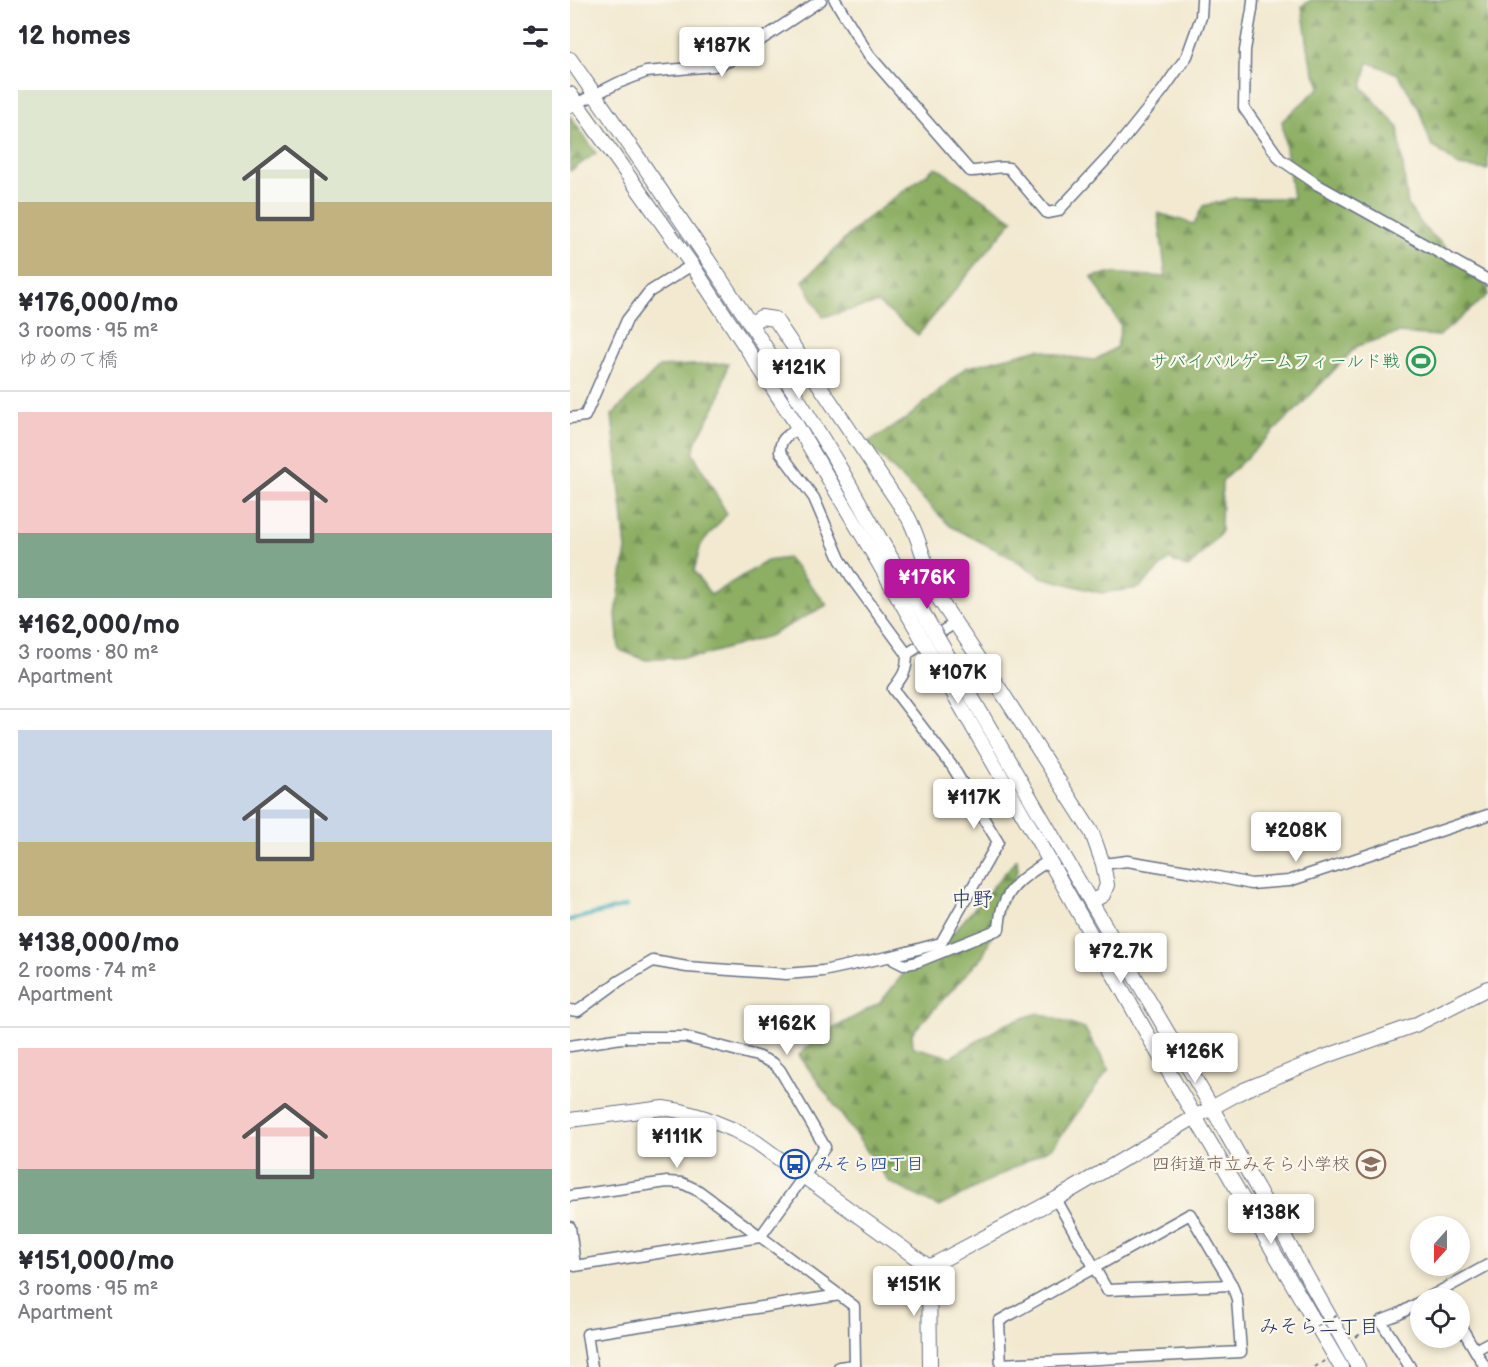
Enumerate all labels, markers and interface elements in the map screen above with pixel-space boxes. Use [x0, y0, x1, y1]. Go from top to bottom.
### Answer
icon: filters [519, 20, 552, 53]
text: 12 homes [18, 21, 130, 52]
pin: ¥187K [680, 27, 764, 78]
text: ¥187K [693, 34, 751, 58]
icon: home [231, 129, 339, 237]
text: ¥176,000/mo [18, 288, 178, 319]
text: 3 rooms · 95 m² [18, 319, 158, 343]
sports icon: サバイバルゲームフィールド戦 [1405, 345, 1437, 377]
text: ゆめのて橋 [18, 348, 118, 372]
pin: ¥121K [757, 349, 841, 400]
place label: サバイバルゲームフィールド戦 [1151, 351, 1400, 372]
text: ¥121K [772, 356, 826, 380]
icon: home [231, 451, 339, 559]
pin: ¥176K [885, 559, 969, 610]
text: ¥176K [898, 566, 956, 590]
text: ¥162,000/mo [18, 610, 180, 641]
text: 3 rooms · 80 m² [18, 641, 159, 665]
pin: ¥107K [916, 654, 1000, 705]
text: ¥107K [929, 661, 987, 685]
text: Apartment [18, 665, 113, 689]
icon: home [231, 769, 339, 877]
pin: ¥117K [932, 779, 1016, 830]
text: ¥117K [947, 786, 1001, 810]
pin: ¥208K [1254, 812, 1338, 863]
text: ¥208K [1265, 819, 1327, 843]
district label: 中野 [951, 887, 993, 912]
text: ¥138,000/mo [18, 928, 179, 959]
pin: ¥72.7K [1072, 933, 1170, 984]
text: ¥72.7K [1089, 940, 1153, 964]
text: 2 rooms · 74 m² [18, 959, 156, 983]
text: Apartment [18, 983, 113, 1007]
pin: ¥162K [745, 1005, 829, 1056]
text: ¥162K [758, 1012, 816, 1036]
pin: ¥126K [1153, 1033, 1237, 1084]
text: ¥126K [1166, 1040, 1224, 1064]
icon: home [231, 1087, 339, 1195]
pin: ¥111K [635, 1118, 719, 1169]
text: ¥111K [651, 1125, 703, 1149]
bus stop icon: みそら四丁目 [779, 1148, 811, 1180]
school or university icon: 四街道市立みそら小学校 [1355, 1148, 1387, 1180]
place label: みそら四丁目 [816, 1154, 924, 1175]
place label: 四街道市立みそら小学校 [1152, 1154, 1350, 1175]
pin: ¥138K [1229, 1194, 1313, 1245]
text: ¥138K [1242, 1201, 1300, 1225]
north arrow [1410, 1216, 1470, 1276]
map controls [1410, 1216, 1470, 1348]
text: ¥151,000/mo [18, 1246, 174, 1277]
pin: ¥151K [872, 1266, 956, 1317]
text: ¥151K [887, 1273, 941, 1297]
text: 3 rooms · 95 m² [18, 1277, 158, 1301]
button: locate [1410, 1288, 1470, 1348]
text: Apartment [18, 1301, 113, 1325]
district label: みそら二丁目 [1259, 1315, 1379, 1339]

